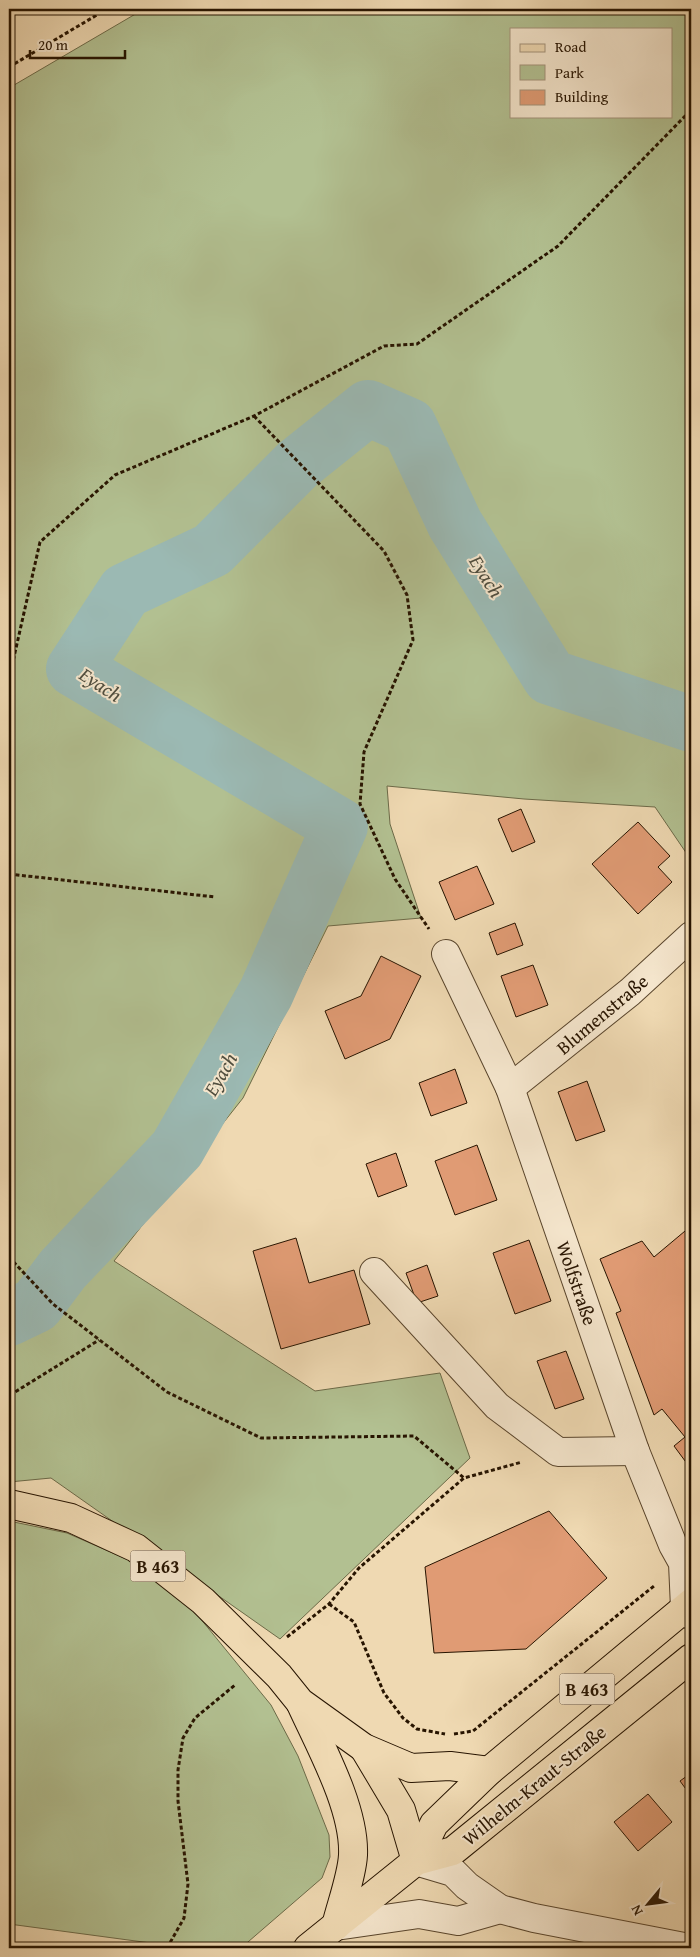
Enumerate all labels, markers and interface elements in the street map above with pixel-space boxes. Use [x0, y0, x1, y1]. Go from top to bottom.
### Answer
scale bar [30, 28, 125, 60]
legend [510, 28, 672, 118]
text: 20 m [38, 34, 69, 55]
text: Road [555, 36, 586, 57]
text: Park [555, 62, 584, 83]
text: Building [555, 86, 609, 107]
water label: Eyach [462, 548, 511, 603]
water label: Eyach [73, 659, 128, 709]
street label: Blumenstraße [550, 967, 654, 1061]
water label: Eyach [196, 1047, 244, 1102]
street label: Wolfstraße [550, 1237, 605, 1329]
road number: B 463 [130, 1550, 186, 1582]
road number: B 463 [560, 1674, 614, 1705]
street label: Wilhelm-Kraut-Straße [456, 1718, 612, 1852]
north arrow [622, 1880, 672, 1930]
text: N [625, 1901, 648, 1919]

